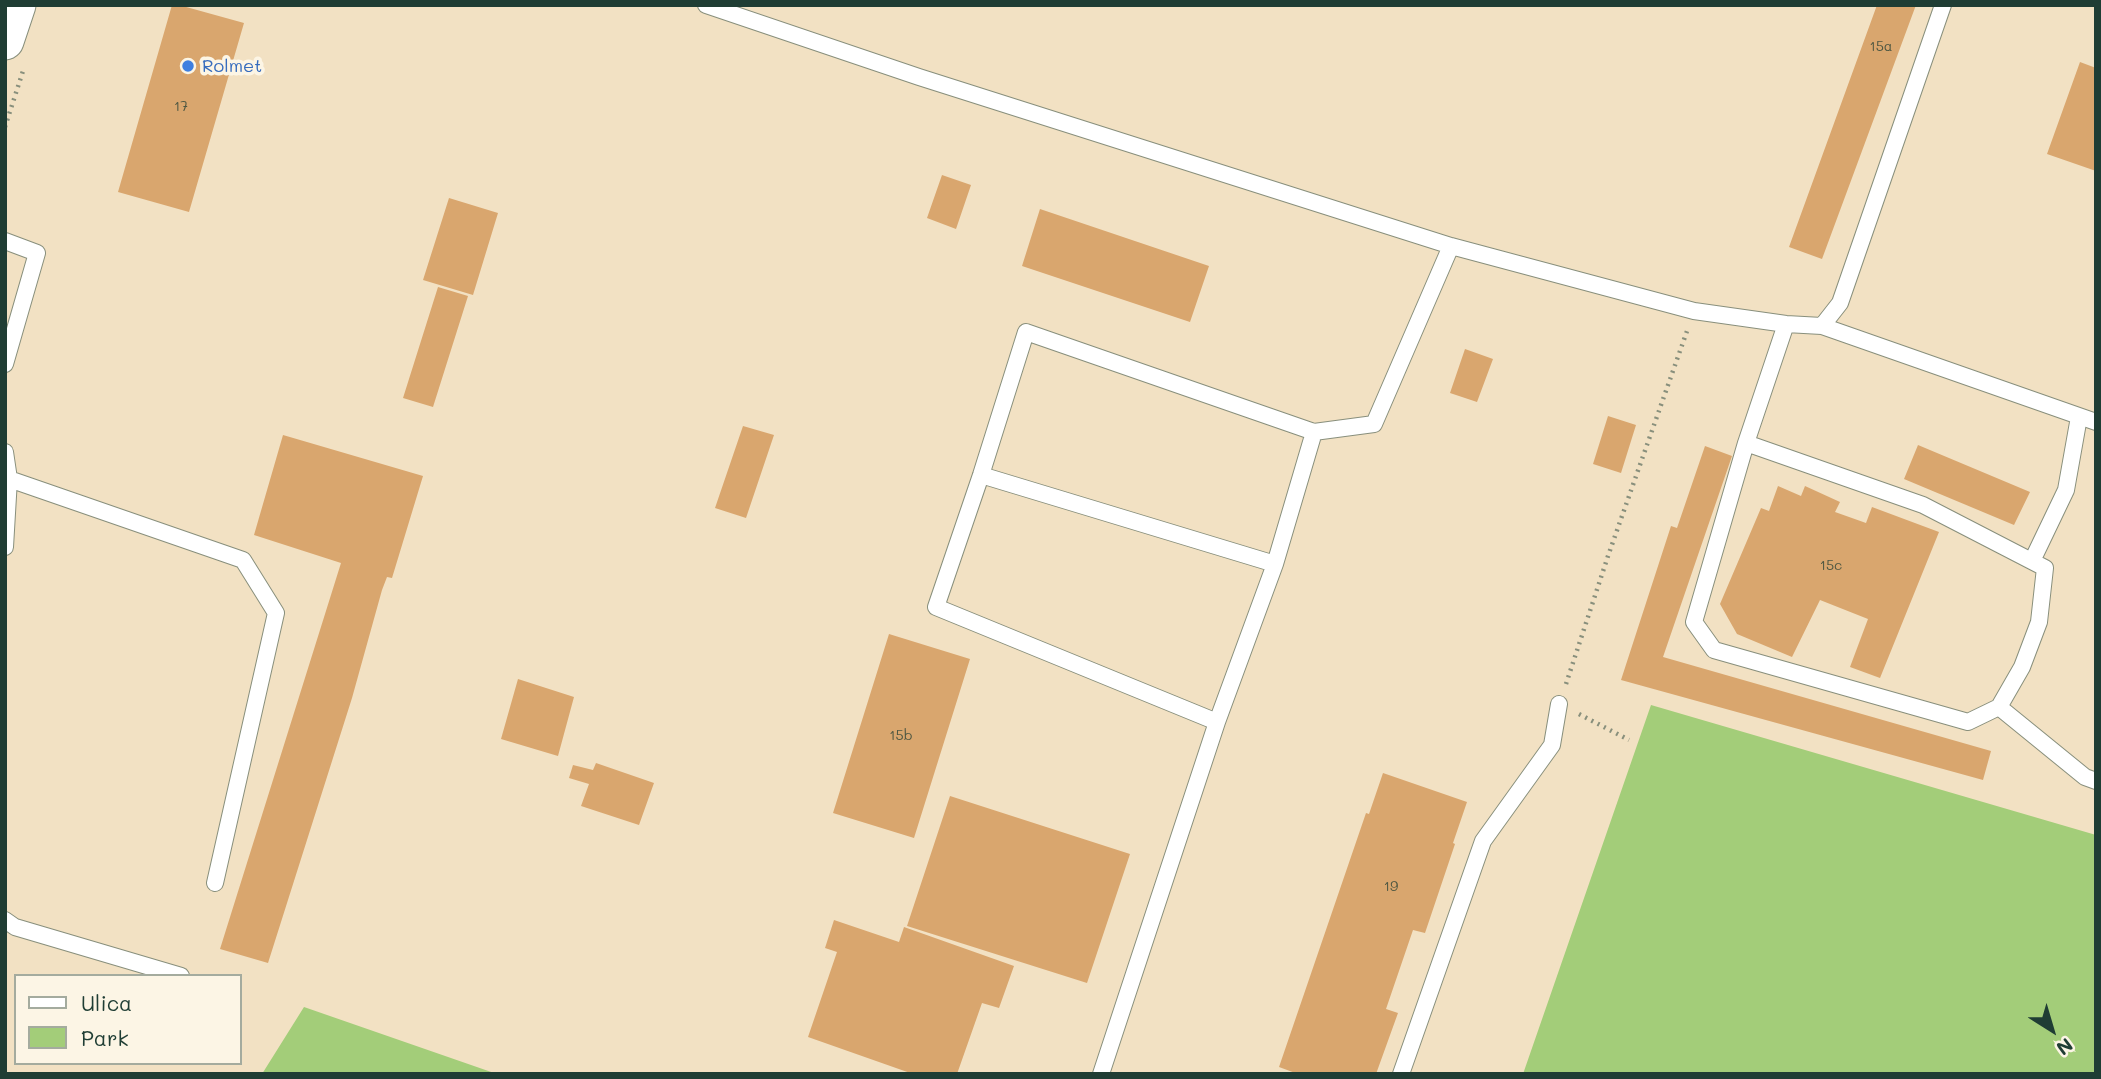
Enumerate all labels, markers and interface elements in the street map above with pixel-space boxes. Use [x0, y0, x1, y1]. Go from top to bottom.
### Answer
house number: 15a [1869, 39, 1893, 55]
place label: Rolmet [202, 55, 262, 77]
marker: Rolmet [180, 58, 196, 74]
house number: 17 [174, 99, 188, 115]
house number: 15c [1820, 558, 1842, 574]
house number: 15b [889, 728, 913, 744]
house number: 19 [1384, 879, 1398, 895]
legend [14, 974, 242, 1065]
text: Ulica [81, 989, 132, 1016]
north arrow [2017, 995, 2087, 1065]
text: Park [81, 1024, 129, 1051]
text: N [2052, 1033, 2078, 1061]

